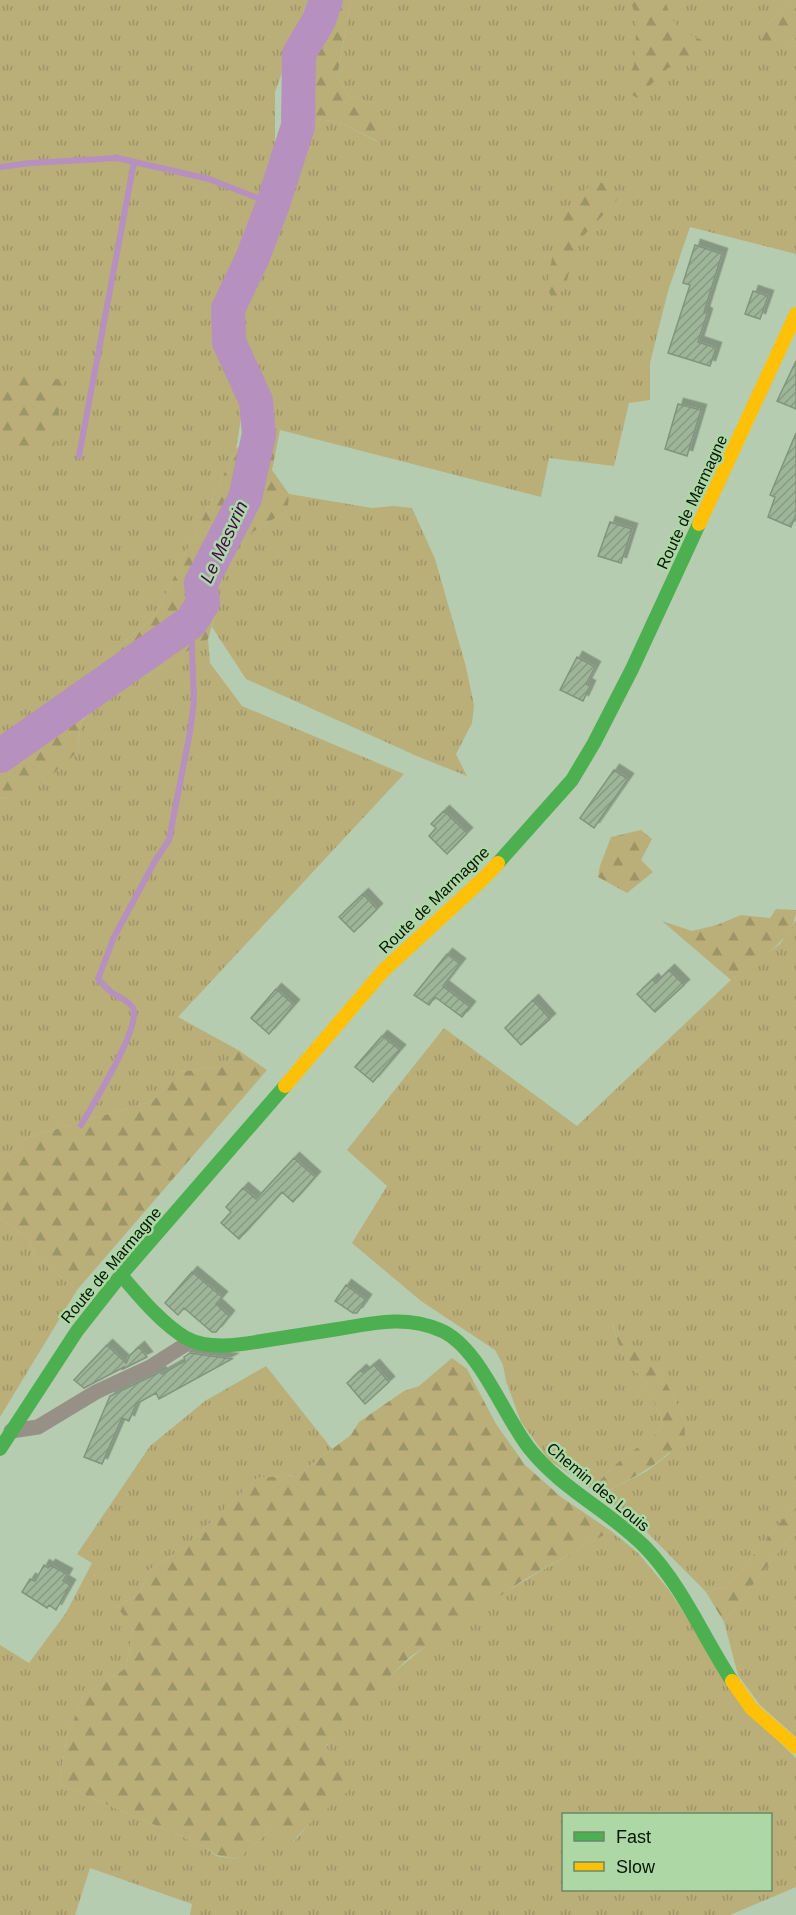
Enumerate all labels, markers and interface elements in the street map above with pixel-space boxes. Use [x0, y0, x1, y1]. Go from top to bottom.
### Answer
street label: Route de Marmagne [653, 432, 731, 572]
water label: Le Mesvrin [196, 498, 252, 586]
street label: Route de Marmagne [376, 843, 492, 957]
street label: Route de Marmagne [58, 1204, 164, 1326]
street label: Chemin des Louis [543, 1439, 653, 1535]
legend [562, 1813, 772, 1891]
text: Fast [616, 1827, 651, 1847]
text: Slow [616, 1857, 656, 1877]

